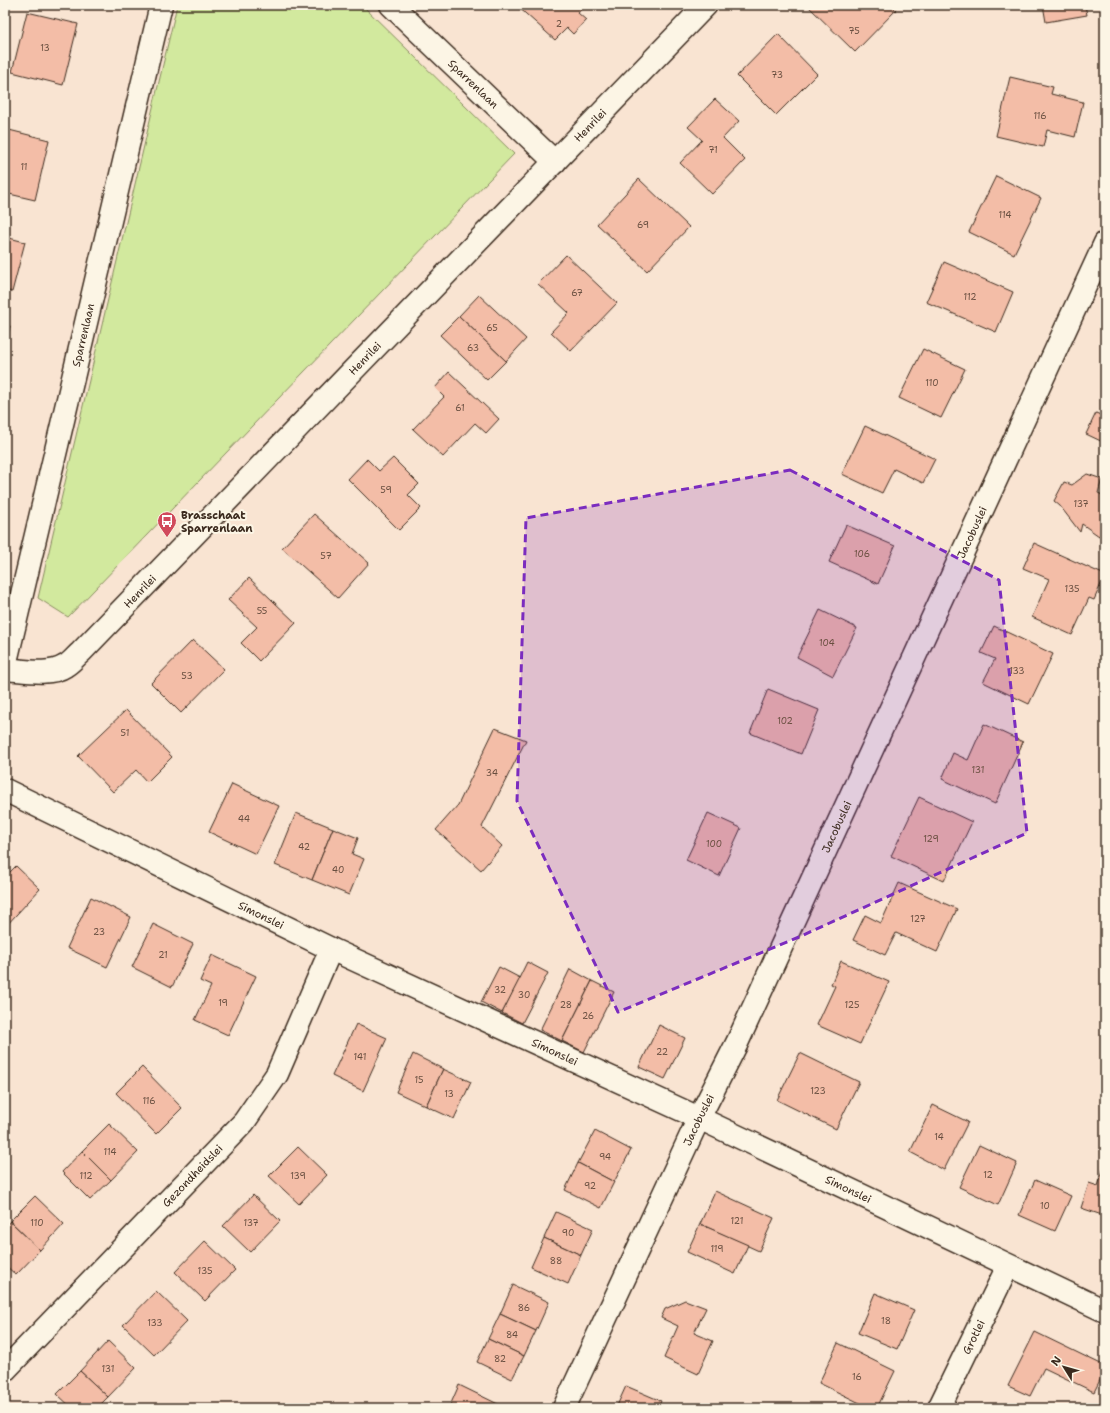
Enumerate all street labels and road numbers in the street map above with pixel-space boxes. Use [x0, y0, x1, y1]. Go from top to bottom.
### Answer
street label: Sparrenlaan [444, 56, 502, 112]
street label: Henrilei [571, 105, 610, 145]
street label: Sparrenlaan [69, 302, 98, 368]
street label: Henrilei [346, 339, 385, 378]
street label: Jacobuslei [954, 504, 991, 561]
street label: Henrilei [121, 572, 160, 611]
street label: Jacobuslei [818, 799, 855, 855]
street label: Simonslei [235, 898, 286, 933]
street label: Simonslei [529, 1035, 580, 1069]
street label: Jacobuslei [680, 1092, 718, 1148]
street label: Gezondheidslei [159, 1141, 226, 1210]
street label: Simonslei [823, 1172, 874, 1207]
street label: Grotlei [959, 1317, 989, 1357]

